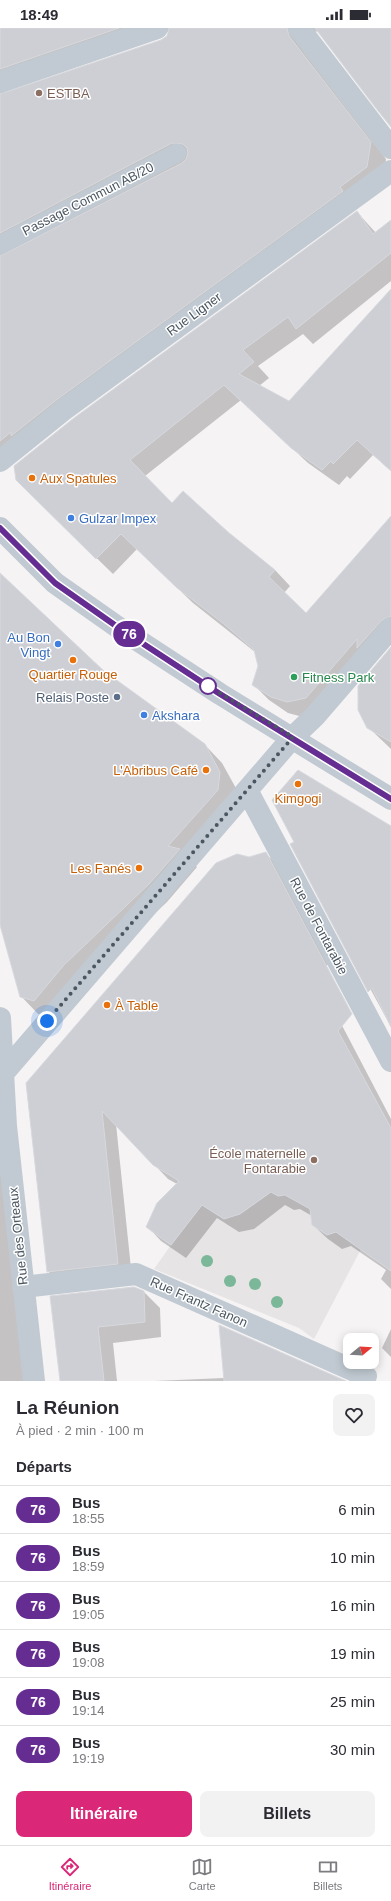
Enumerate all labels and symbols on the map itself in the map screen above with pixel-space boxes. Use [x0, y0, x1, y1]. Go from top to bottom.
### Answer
place label: ESTBA [47, 86, 90, 101]
marker: ESTBA [34, 88, 44, 98]
street label: Passage Commun AB/20 [20, 159, 156, 239]
street label: Rue Ligner [164, 289, 225, 339]
place label: Aux Spatules [40, 471, 117, 486]
marker: Aux Spatules [27, 473, 37, 483]
place label: Gulzar Impex [79, 511, 157, 526]
marker: Gulzar Impex [66, 513, 76, 523]
line badge: 76 [111, 621, 147, 647]
place label: Au Bon Vingt [7, 630, 50, 660]
marker: Au Bon Vingt [53, 639, 63, 649]
marker: Quartier Rouge [68, 655, 78, 665]
place label: Quartier Rouge [29, 667, 117, 682]
place label: Fitness Park [302, 670, 375, 685]
marker: Fitness Park [289, 672, 299, 682]
unlabelled marker [199, 677, 217, 695]
place label: Relais Poste [36, 690, 109, 705]
marker: Relais Poste [112, 692, 122, 702]
place label: Akshara [152, 708, 200, 723]
marker: Akshara [139, 710, 149, 720]
place label: L'Abribus Café [113, 763, 198, 778]
marker: L'Abribus Café [201, 765, 211, 775]
marker: Kimgogi [293, 779, 303, 789]
place label: Kimgogi [275, 791, 322, 806]
place label: Les Fanés [70, 861, 131, 876]
marker: Les Fanés [134, 863, 144, 873]
street label: Rue de Fontarabie [287, 875, 351, 977]
place label: À Table [115, 998, 158, 1013]
marker: À Table [102, 1000, 112, 1010]
your location [37, 1011, 57, 1031]
place label: École maternelle Fontarabie [209, 1146, 306, 1176]
marker: École maternelle Fontarabie [309, 1155, 319, 1165]
street label: Rue des Orteaux [5, 1186, 31, 1286]
street label: Rue Frantz Fanon [148, 1274, 250, 1330]
north arrow [343, 1333, 379, 1369]

